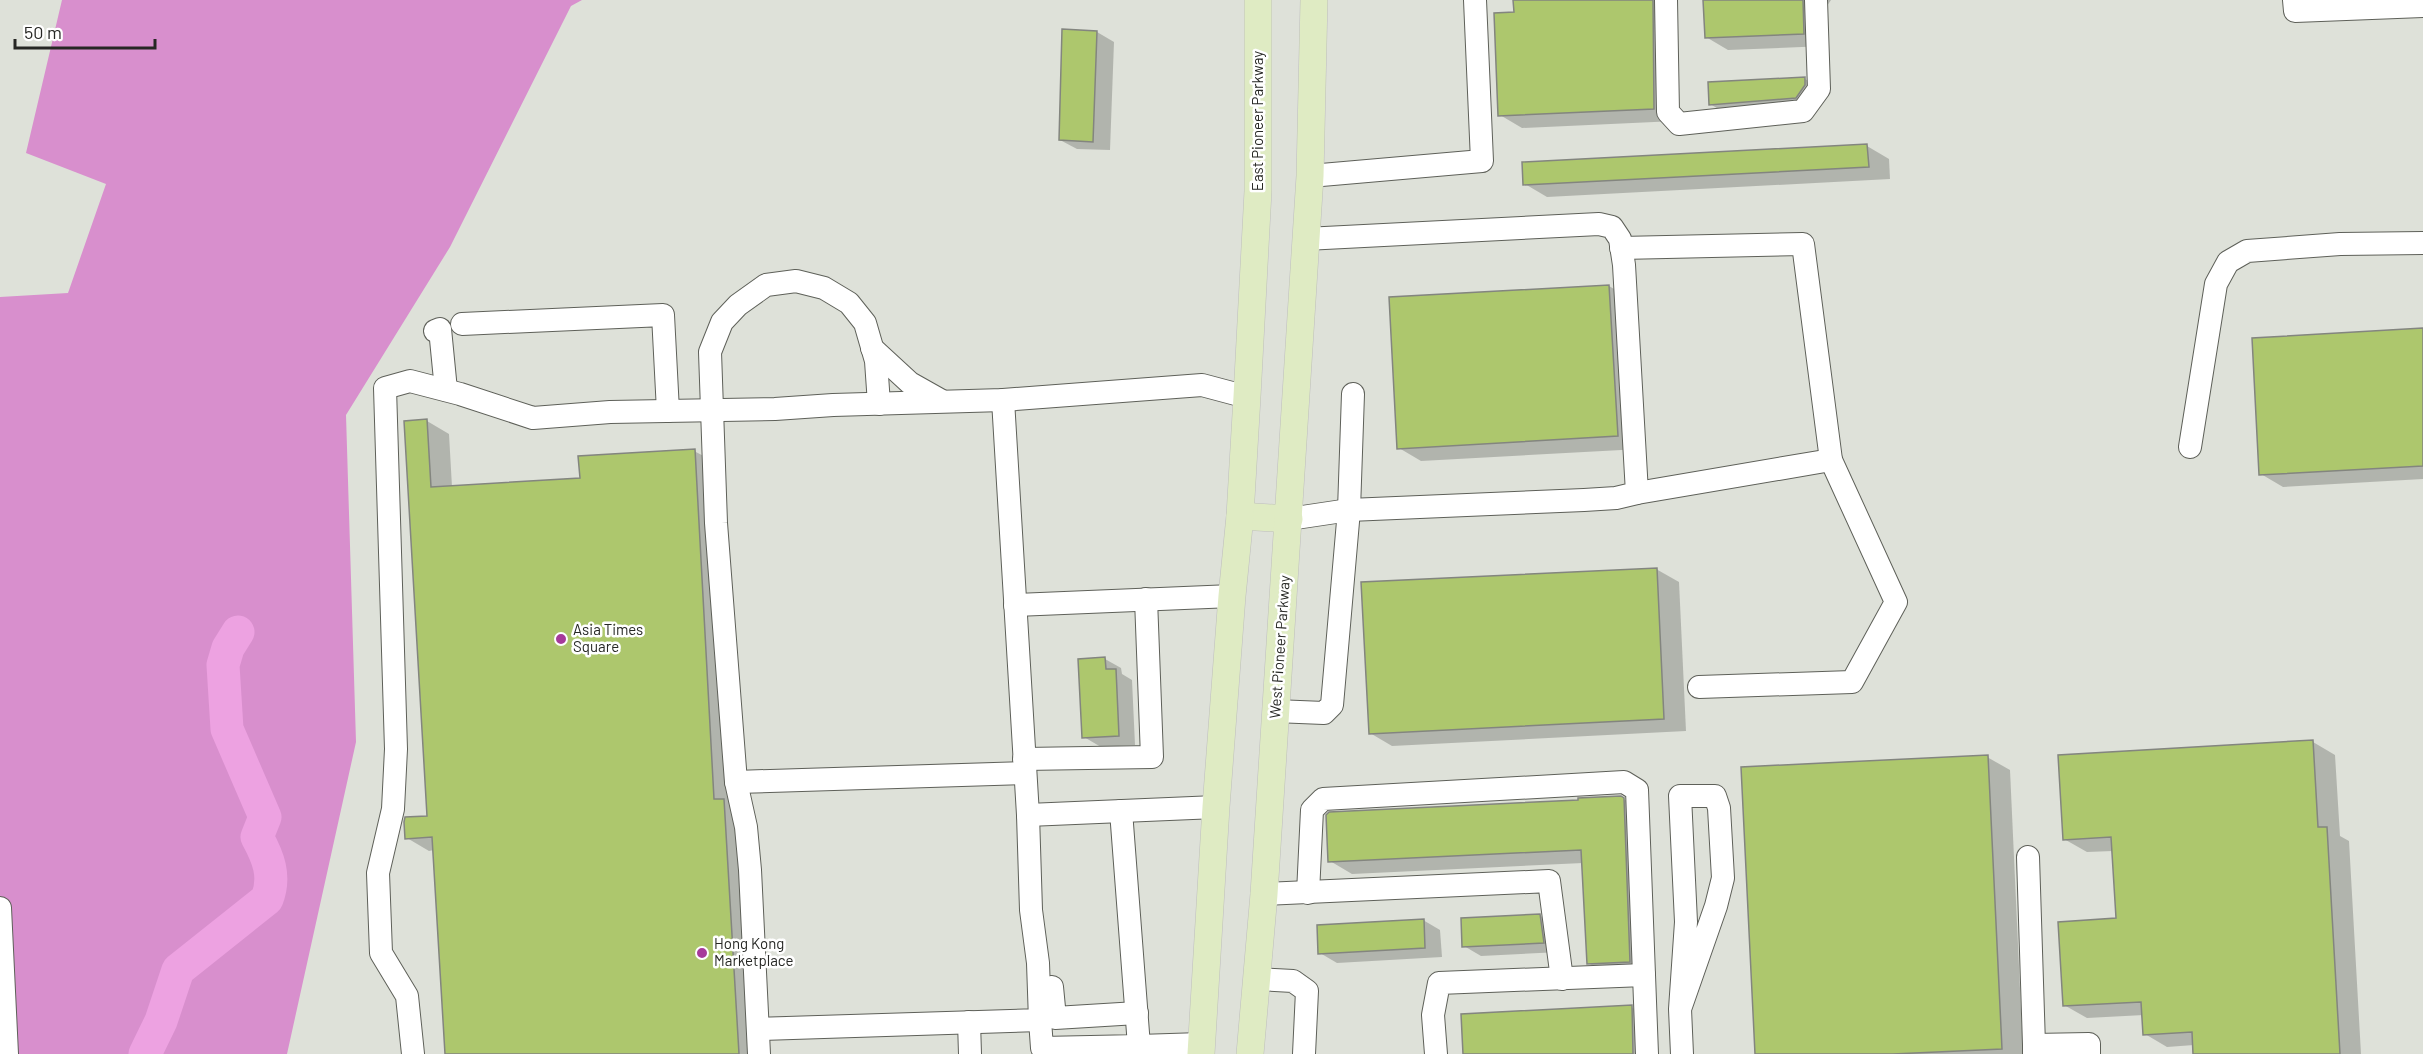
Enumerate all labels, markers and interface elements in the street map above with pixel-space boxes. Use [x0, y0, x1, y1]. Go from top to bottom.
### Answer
scale bar [15, 12, 154, 50]
text: 50 m [24, 21, 62, 43]
street label: East Pioneer Parkway [1248, 51, 1266, 191]
street label: West Pioneer Parkway [1265, 574, 1293, 719]
place label: Asia Times Square [573, 620, 643, 655]
marker: Asia Times Square [554, 632, 568, 646]
place label: Hong Kong Marketplace [714, 934, 794, 969]
marker: Hong Kong Marketplace [695, 946, 709, 960]

